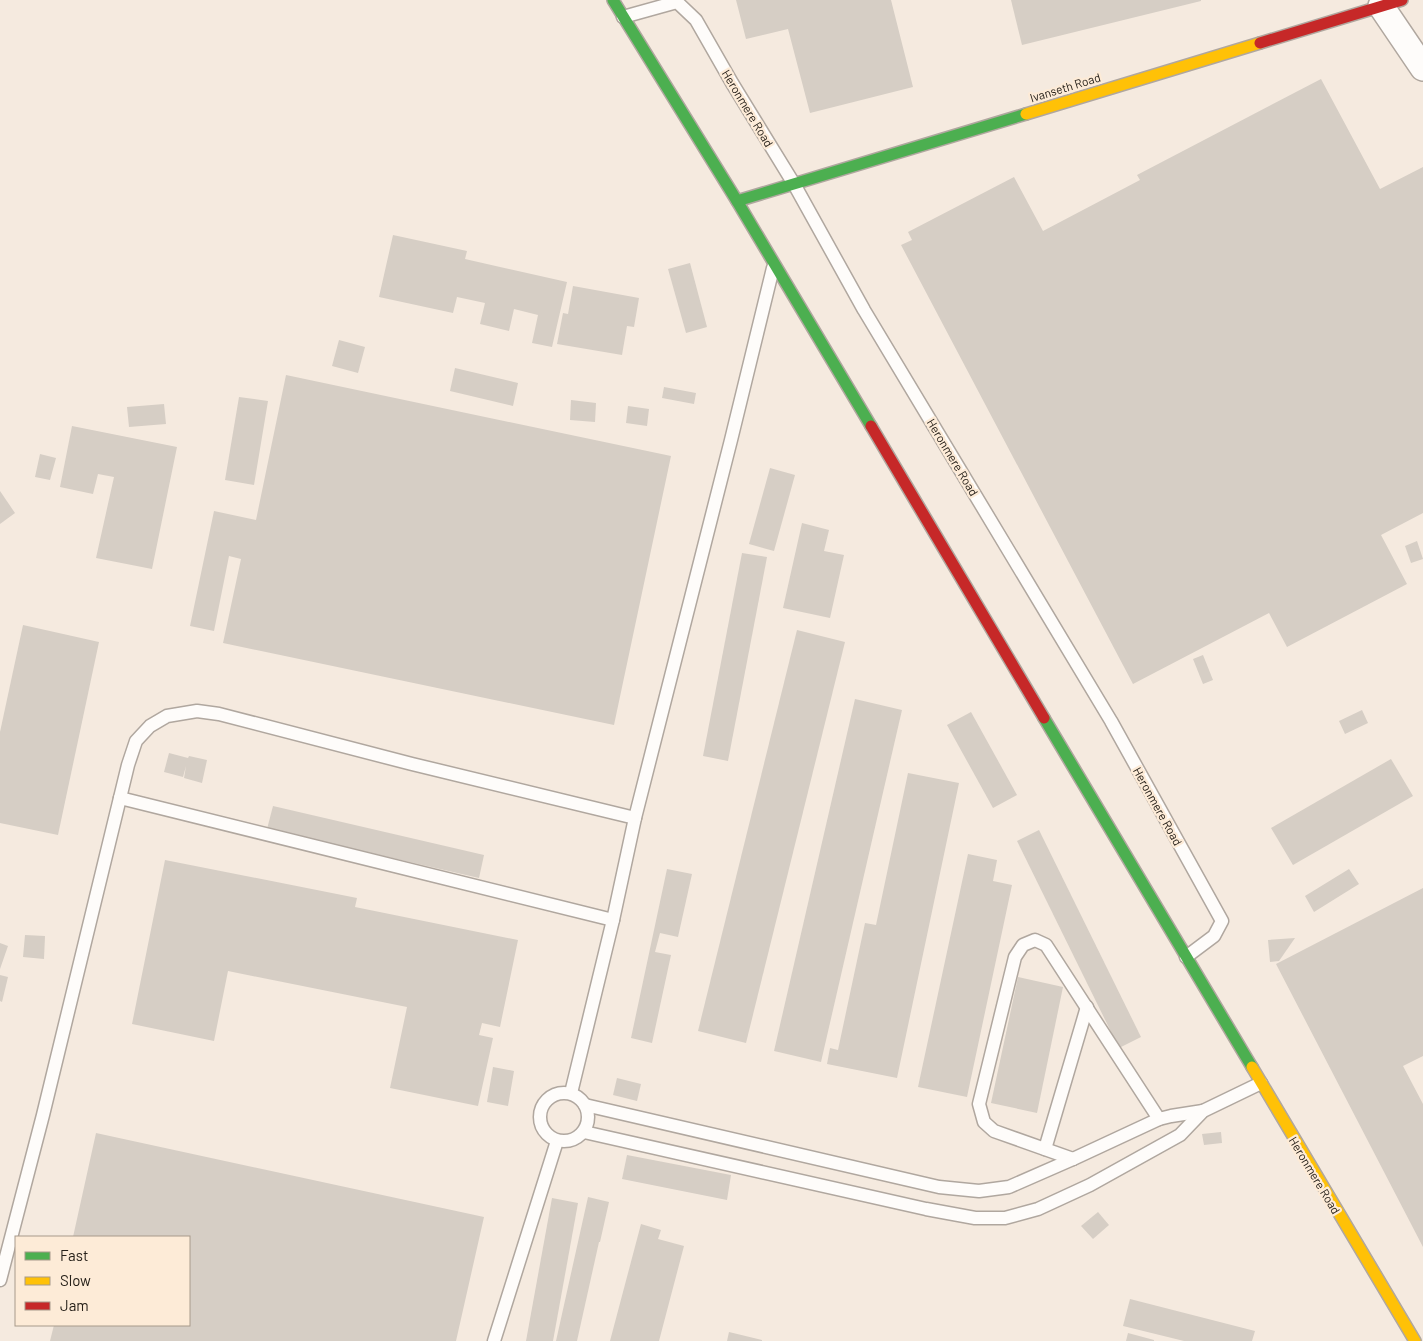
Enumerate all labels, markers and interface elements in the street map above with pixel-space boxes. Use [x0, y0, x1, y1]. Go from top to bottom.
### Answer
street label: Heronmere Road [719, 67, 777, 149]
street label: Ivanseth Road [1028, 70, 1102, 104]
street label: Heronmere Road [924, 416, 982, 498]
street label: Heronmere Road [1131, 764, 1185, 848]
street label: Heronmere Road [1286, 1134, 1344, 1216]
legend [15, 1236, 190, 1326]
text: Fast [60, 1246, 88, 1264]
text: Slow [60, 1271, 91, 1289]
text: Jam [60, 1296, 89, 1314]

